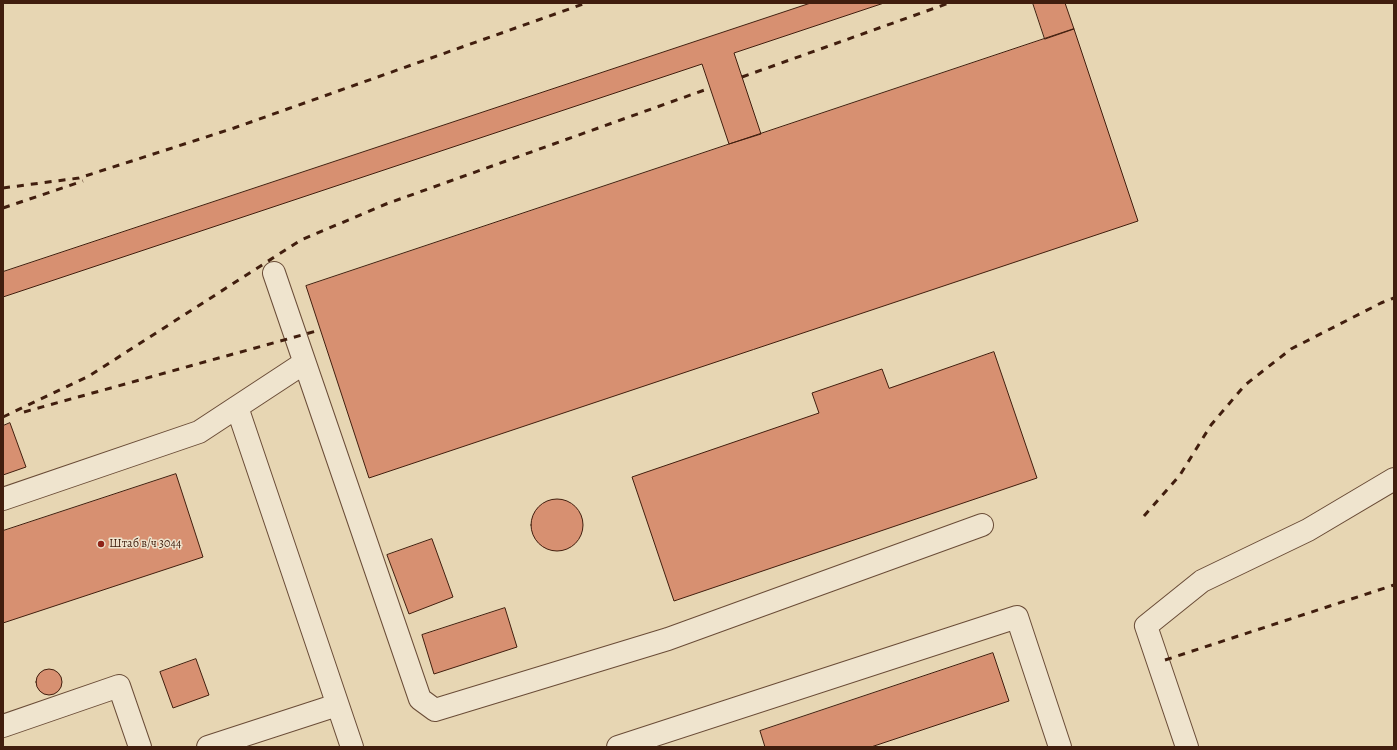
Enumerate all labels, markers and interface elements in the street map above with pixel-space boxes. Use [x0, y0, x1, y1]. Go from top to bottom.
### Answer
place label: Штаб в/ч 3044 [109, 537, 181, 551]
marker: Штаб в/ч 3044 [96, 539, 106, 549]

